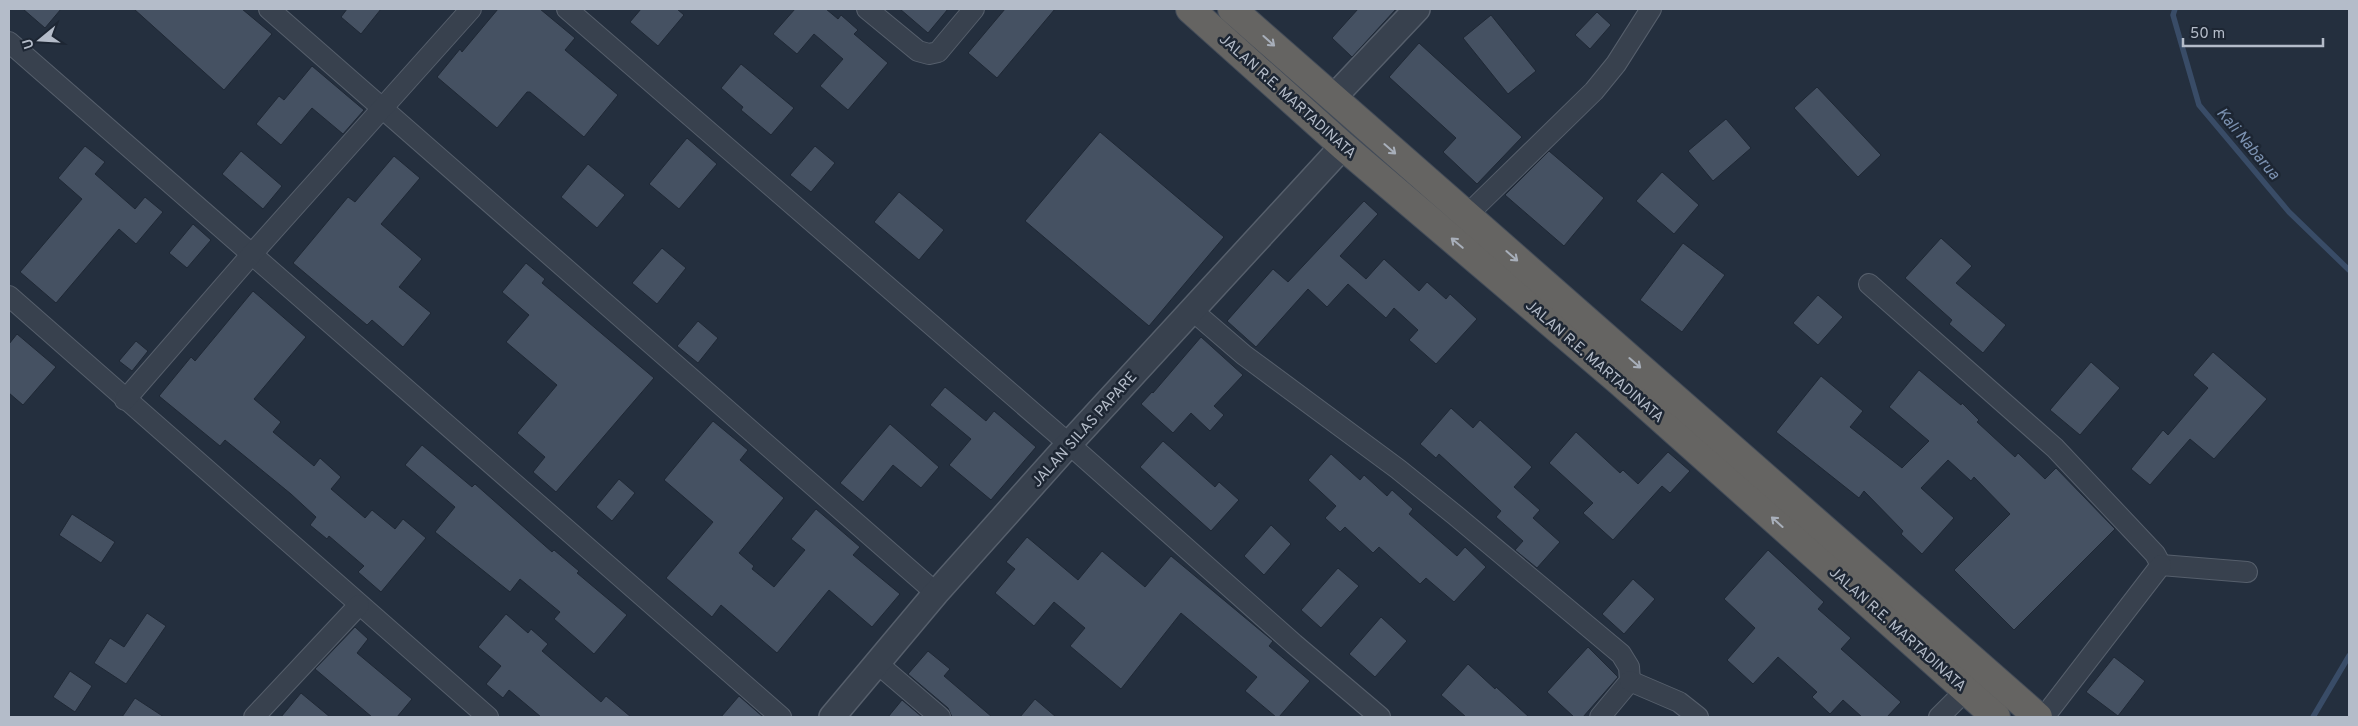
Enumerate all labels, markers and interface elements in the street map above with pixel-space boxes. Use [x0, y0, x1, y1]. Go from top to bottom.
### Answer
north arrow [15, 15, 65, 65]
scale bar [2183, 15, 2323, 47]
text: 50 m [2190, 25, 2225, 44]
street label: JALAN R.E. MARTADINATA [1215, 31, 1359, 164]
one-way arrow [1262, 35, 1275, 47]
text: U [19, 36, 39, 51]
water label: Kali Nabarua [2211, 104, 2284, 185]
one-way arrow [1384, 143, 1397, 155]
one-way arrow [1450, 237, 1463, 248]
one-way arrow [1506, 250, 1519, 262]
street label: JALAN R.E. MARTADINATA [1521, 297, 1667, 428]
one-way arrow [1628, 358, 1641, 369]
street label: JALAN SILAS PAPARE [1028, 368, 1142, 492]
one-way arrow [1771, 516, 1784, 527]
street label: JALAN R.E. MARTADINATA [1825, 564, 1969, 697]

